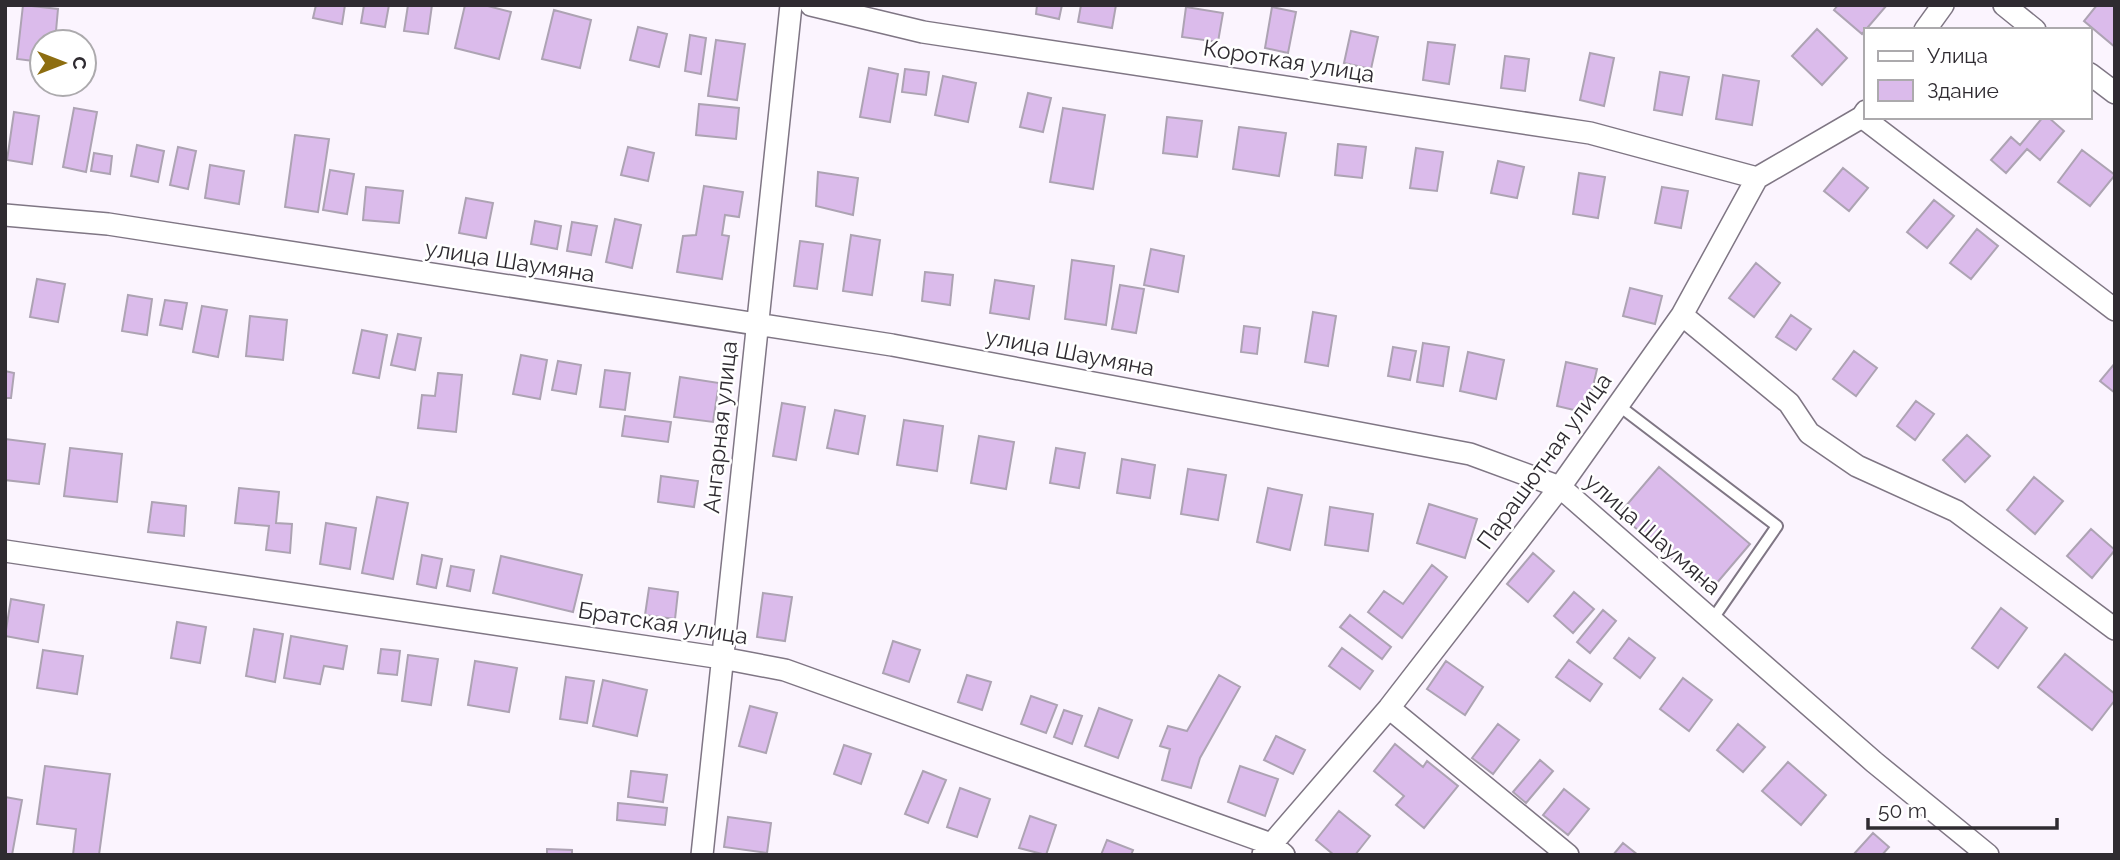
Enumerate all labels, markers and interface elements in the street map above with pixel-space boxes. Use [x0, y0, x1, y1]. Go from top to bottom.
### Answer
north arrow [28, 28, 98, 98]
legend [1864, 28, 2092, 119]
street label: Короткая улица [1201, 34, 1377, 87]
text: Улица [1927, 43, 1988, 68]
text: С [69, 56, 91, 70]
text: Здание [1927, 78, 1999, 103]
street label: улица Шаумяна [423, 234, 597, 287]
street label: улица Шаумяна [983, 322, 1157, 381]
street label: Ангарная улица [697, 339, 742, 514]
street label: Парашютная улица [1471, 367, 1617, 554]
street label: улица Шаумяна [1580, 467, 1727, 600]
street label: Братская улица [576, 596, 750, 649]
scale bar [1868, 786, 2057, 830]
text: 50 m [1878, 798, 1927, 823]

